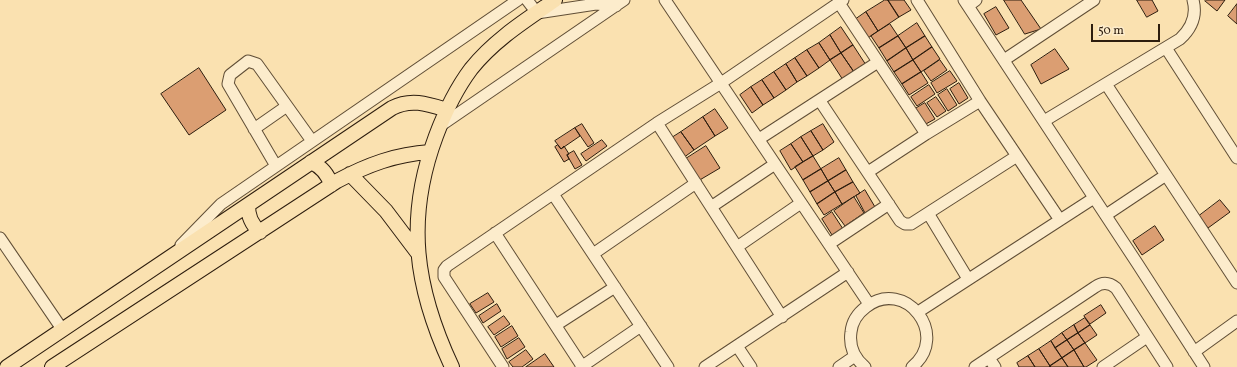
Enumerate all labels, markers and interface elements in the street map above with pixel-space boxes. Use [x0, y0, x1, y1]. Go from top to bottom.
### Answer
scale bar [1093, 16, 1162, 42]
text: 50 m [1098, 23, 1124, 39]

